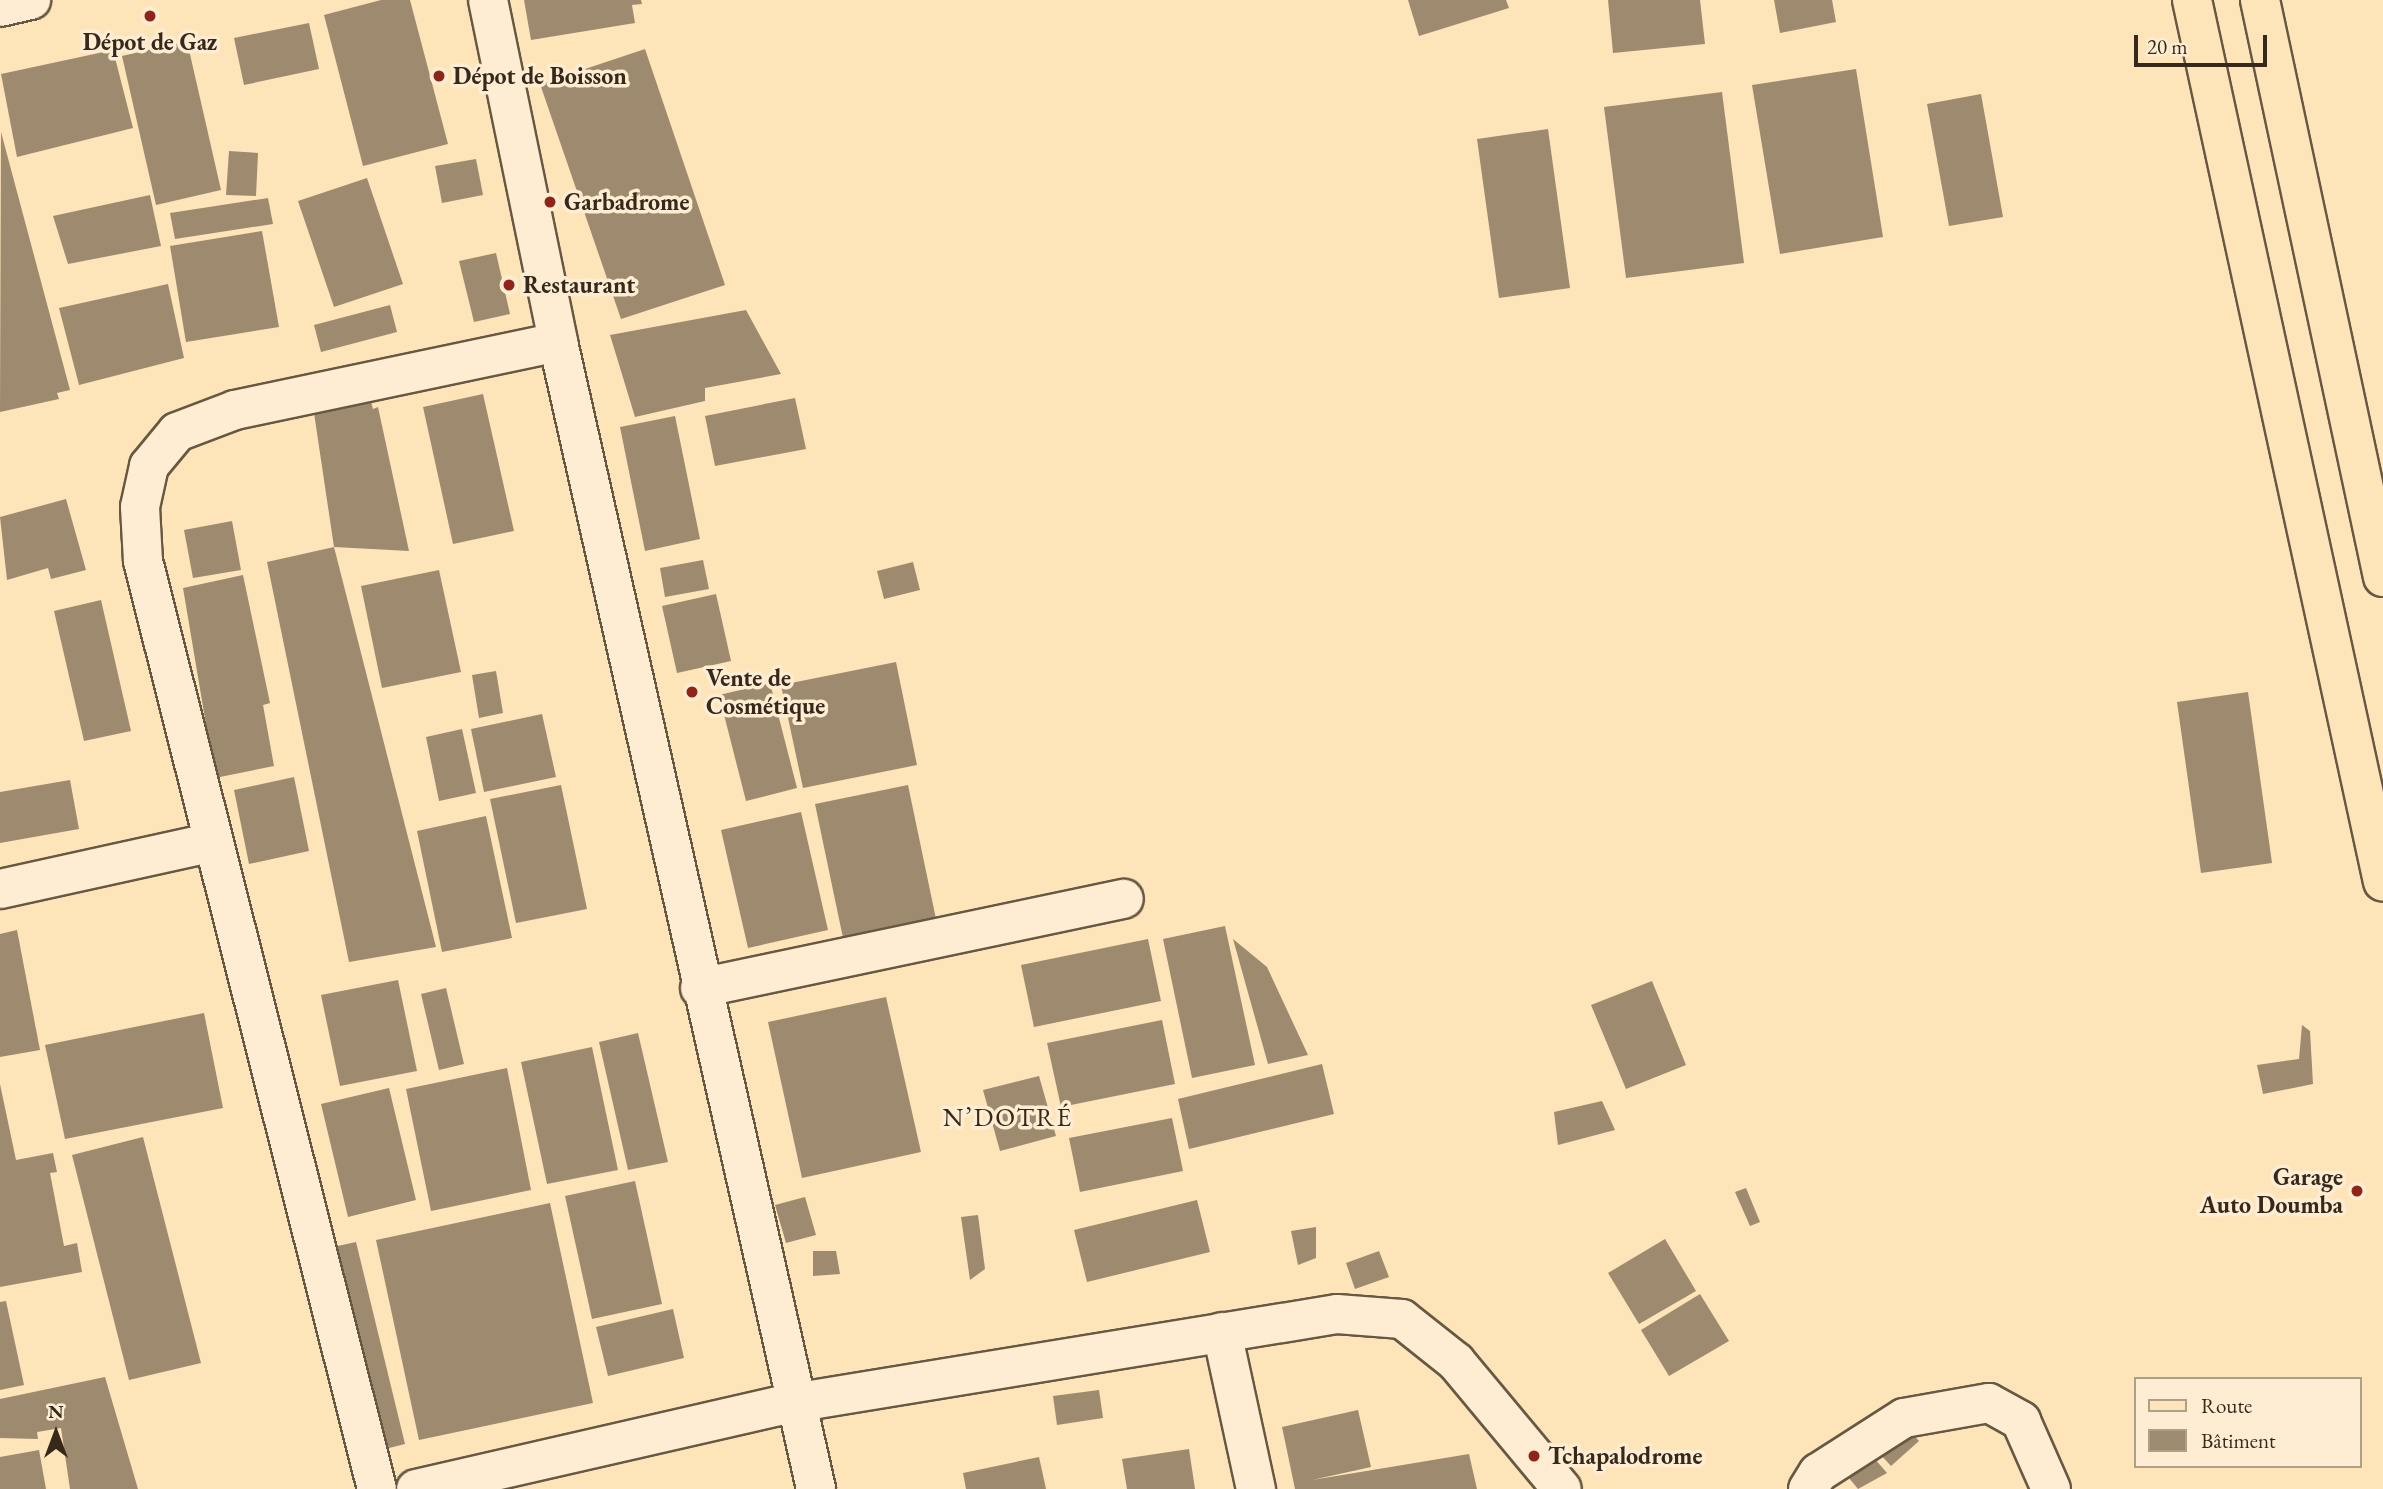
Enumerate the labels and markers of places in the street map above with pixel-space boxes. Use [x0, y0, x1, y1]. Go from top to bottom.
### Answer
marker: Dépot de Gaz [142, 8, 158, 24]
place label: Dépot de Gaz [83, 28, 217, 56]
place label: Dépot de Boisson [453, 62, 627, 90]
marker: Dépot de Boisson [431, 68, 447, 84]
place label: Garbadrome [564, 188, 689, 216]
marker: Garbadrome [542, 194, 558, 210]
place label: Restaurant [523, 271, 635, 299]
marker: Restaurant [501, 277, 517, 293]
place label: Vente de Cosmétique [706, 664, 825, 720]
marker: Vente de Cosmétique [684, 684, 700, 700]
place label: Garage Auto Doumba [2200, 1163, 2343, 1219]
marker: Garage Auto Doumba [2349, 1183, 2365, 1199]
place label: Tchapalodrome [1548, 1442, 1702, 1470]
marker: Tchapalodrome [1526, 1448, 1542, 1464]

